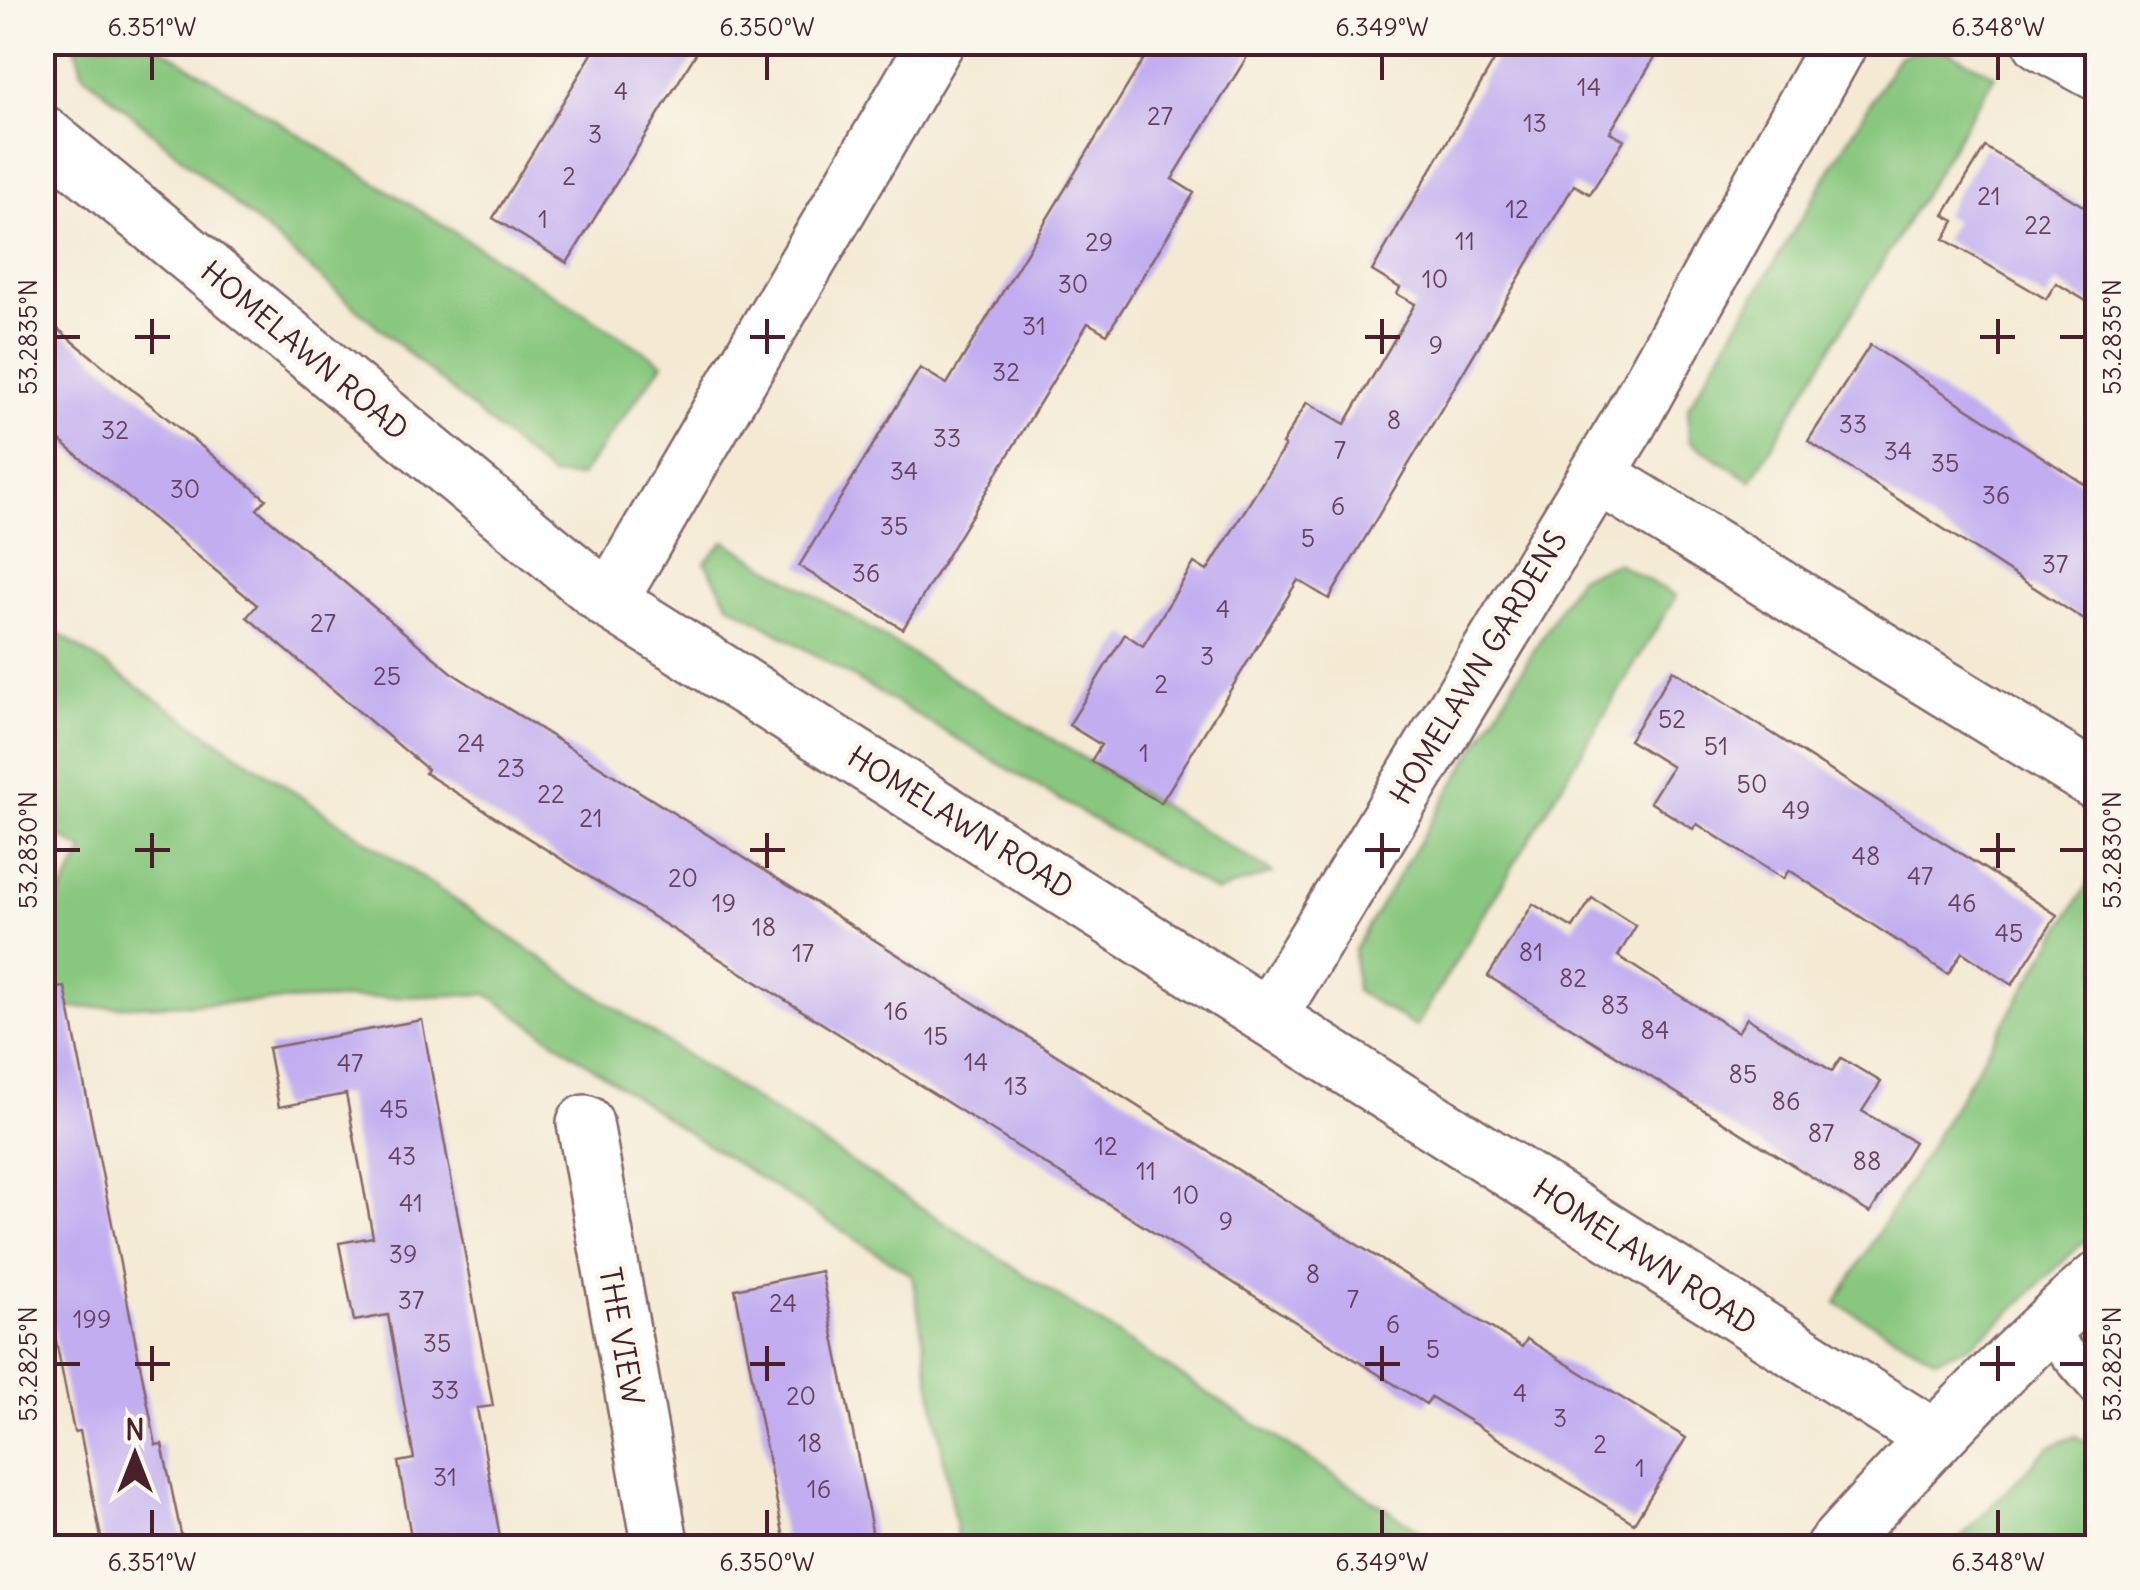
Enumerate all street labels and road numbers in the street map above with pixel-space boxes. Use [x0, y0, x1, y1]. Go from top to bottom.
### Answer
street label: HOMELAWN ROAD [193, 252, 417, 448]
street label: HOMELAWN GARDENS [1381, 523, 1575, 811]
street label: HOMELAWN ROAD [841, 737, 1081, 907]
street label: HOMELAWN ROAD [1526, 1169, 1764, 1343]
street label: THE VIEW [591, 1264, 653, 1408]

